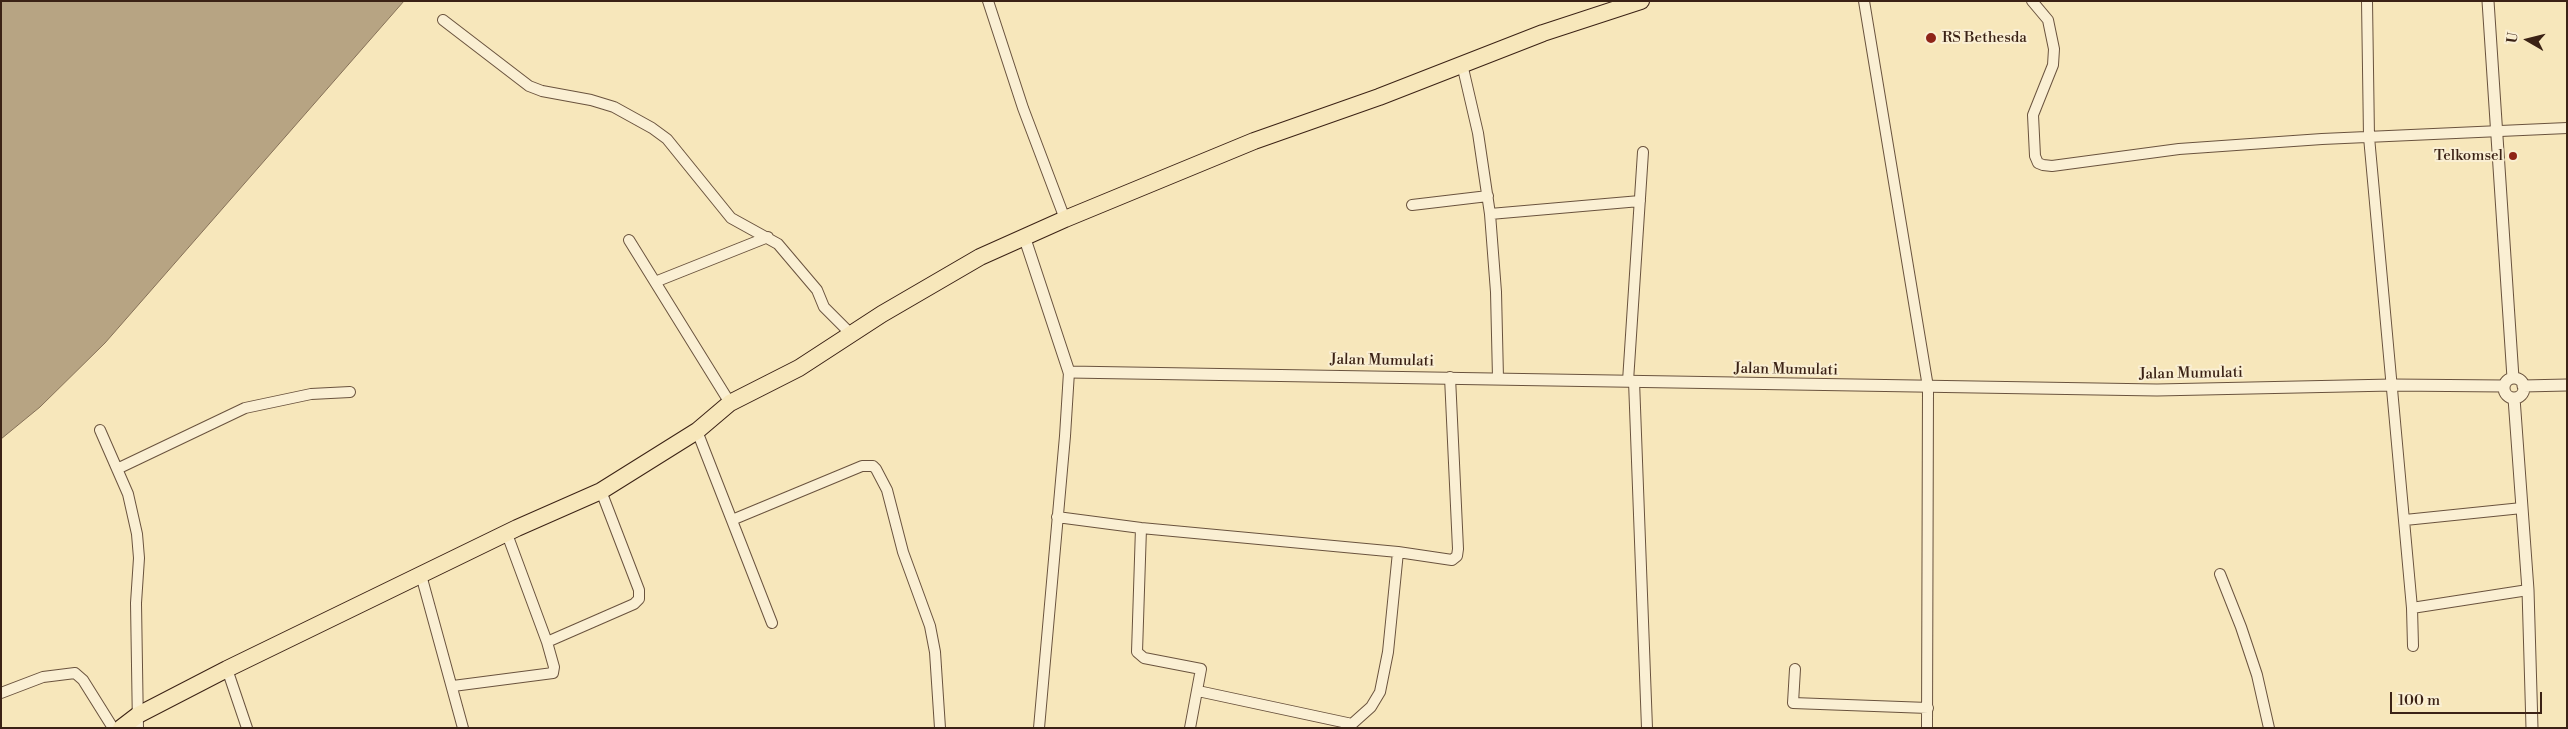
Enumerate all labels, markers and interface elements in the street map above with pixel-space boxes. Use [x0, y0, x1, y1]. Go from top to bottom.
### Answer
north arrow [2503, 15, 2553, 65]
place label: RS Bethesda [1942, 29, 2027, 47]
marker: RS Bethesda [1924, 31, 1938, 45]
text: U [2503, 31, 2523, 45]
place label: Telkomsel [2434, 147, 2503, 165]
marker: Telkomsel [2507, 150, 2519, 162]
street label: Jalan Mumulati [1330, 351, 1434, 371]
street label: Jalan Mumulati [1734, 360, 1838, 380]
street label: Jalan Mumulati [2139, 364, 2243, 384]
scale bar [2393, 682, 2546, 714]
text: 100 m [2398, 691, 2440, 710]

